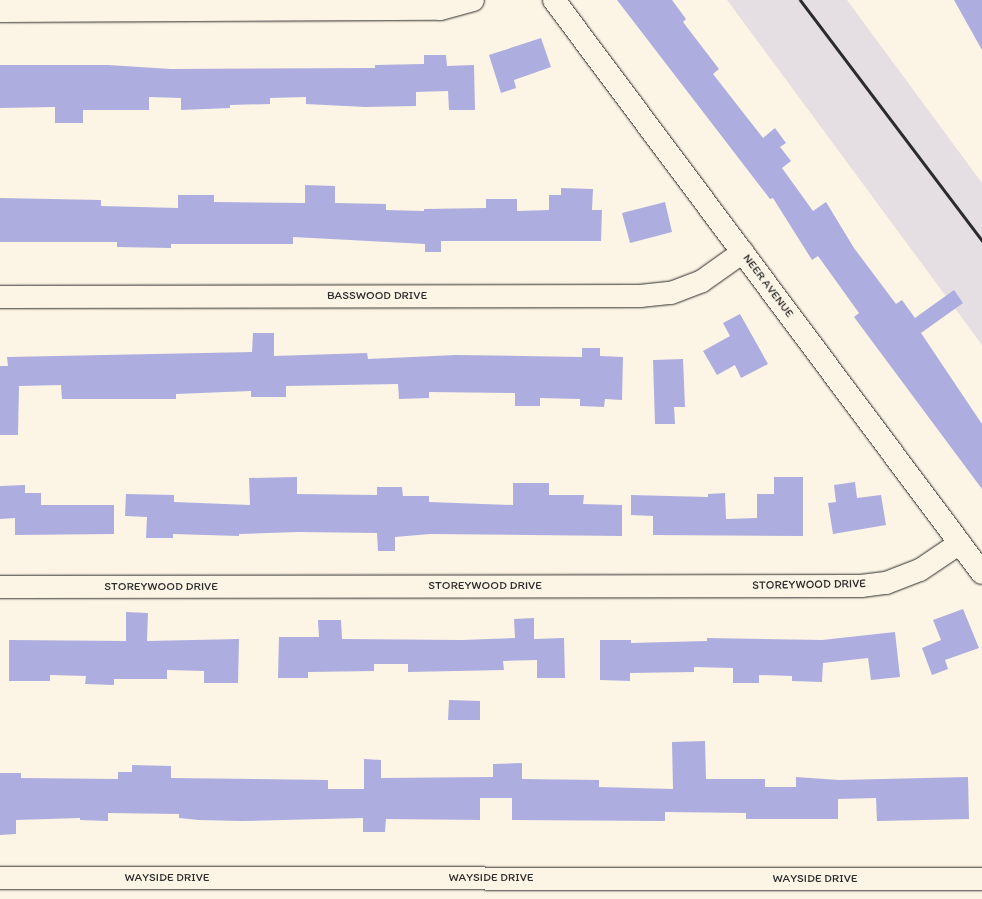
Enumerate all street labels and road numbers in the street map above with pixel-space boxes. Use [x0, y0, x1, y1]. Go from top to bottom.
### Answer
street label: NEER AVENUE [740, 252, 796, 320]
street label: BASSWOOD DRIVE [327, 289, 427, 303]
street label: STOREYWOOD DRIVE [751, 577, 867, 593]
street label: STOREYWOOD DRIVE [427, 579, 543, 593]
street label: STOREYWOOD DRIVE [103, 580, 219, 594]
street label: WAYSIDE DRIVE [124, 871, 210, 885]
street label: WAYSIDE DRIVE [448, 871, 534, 885]
street label: WAYSIDE DRIVE [772, 872, 858, 886]

